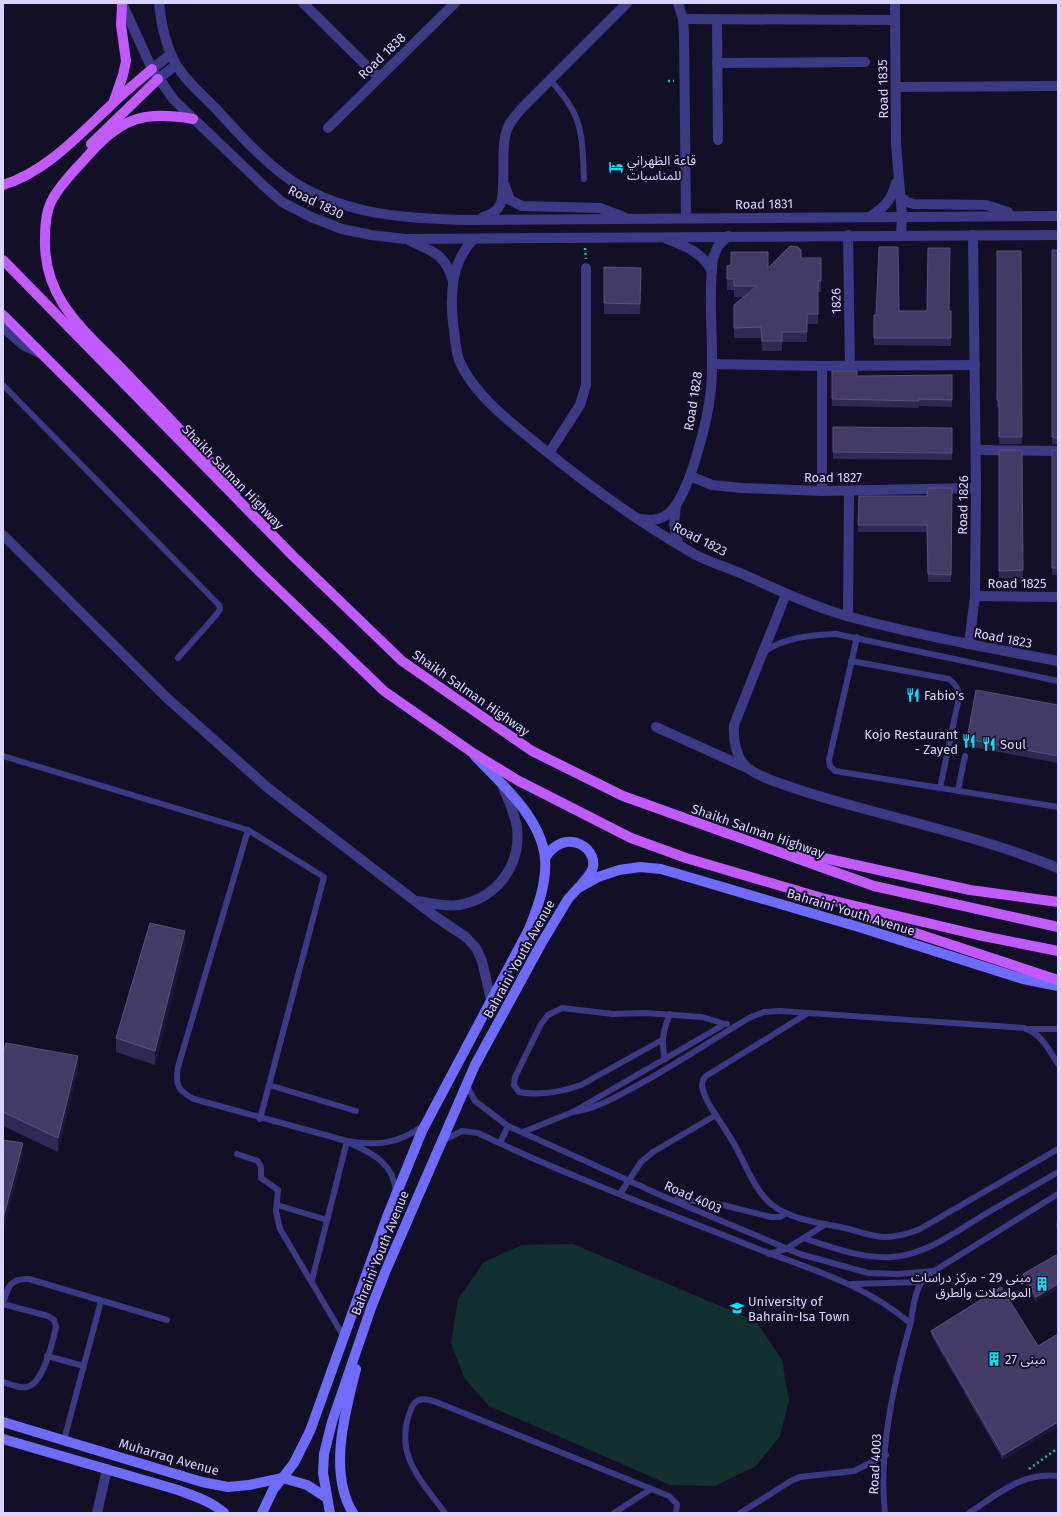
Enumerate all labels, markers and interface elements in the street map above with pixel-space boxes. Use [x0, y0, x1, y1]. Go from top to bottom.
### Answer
street label: Road 1838 [355, 30, 409, 82]
street label: Road 1835 [875, 59, 891, 119]
place label: قاعة الظهراني للمناسبات [627, 153, 696, 183]
hotel icon: قاعة الظهراني للمناسبات [608, 159, 624, 175]
street label: Road 1830 [286, 182, 346, 222]
street label: Road 1831 [735, 196, 793, 212]
street label: 1826 [828, 288, 844, 314]
street label: Road 1828 [681, 370, 705, 432]
street label: Shaikh Salman Highway [179, 422, 287, 533]
street label: Road 1827 [804, 470, 862, 485]
street label: Road 1826 [955, 475, 971, 535]
street label: Road 1823 [670, 519, 730, 559]
street label: Road 1825 [987, 576, 1047, 591]
street label: Road 1823 [973, 625, 1033, 651]
street label: Shaikh Salman Highway [410, 647, 533, 740]
restaurant icon: Fabio's [905, 687, 921, 703]
place label: Fabio's [924, 688, 964, 703]
place label: Kojo Restaurant - Zayed [864, 727, 958, 757]
restaurant icon: Kojo Restaurant - Zayed [961, 733, 977, 749]
restaurant icon: Soul [981, 736, 997, 752]
place label: Soul [1000, 737, 1026, 752]
street label: Shaikh Salman Highway [690, 801, 827, 861]
street label: Bahraini Youth Avenue [785, 885, 917, 939]
street label: Bahraini Youth Avenue [480, 897, 558, 1021]
street label: Road 4003 [662, 1178, 724, 1216]
street label: Bahraini Youth Avenue [348, 1188, 412, 1318]
place label: مبنى 29 - مركز دراسات المواصلات والطرق [911, 1270, 1031, 1300]
building icon: مبنى 29 - مركز دراسات المواصلات والطرق [1034, 1276, 1050, 1292]
place label: University of Bahrain-Isa Town [748, 1294, 850, 1324]
school or university icon: University of Bahrain-Isa Town [729, 1300, 745, 1316]
building icon: مبنى 27 [986, 1351, 1002, 1367]
place label: مبنى 27 [1005, 1352, 1046, 1368]
street label: Road 4003 [866, 1433, 884, 1495]
street label: Muharraq Avenue [117, 1436, 221, 1478]

